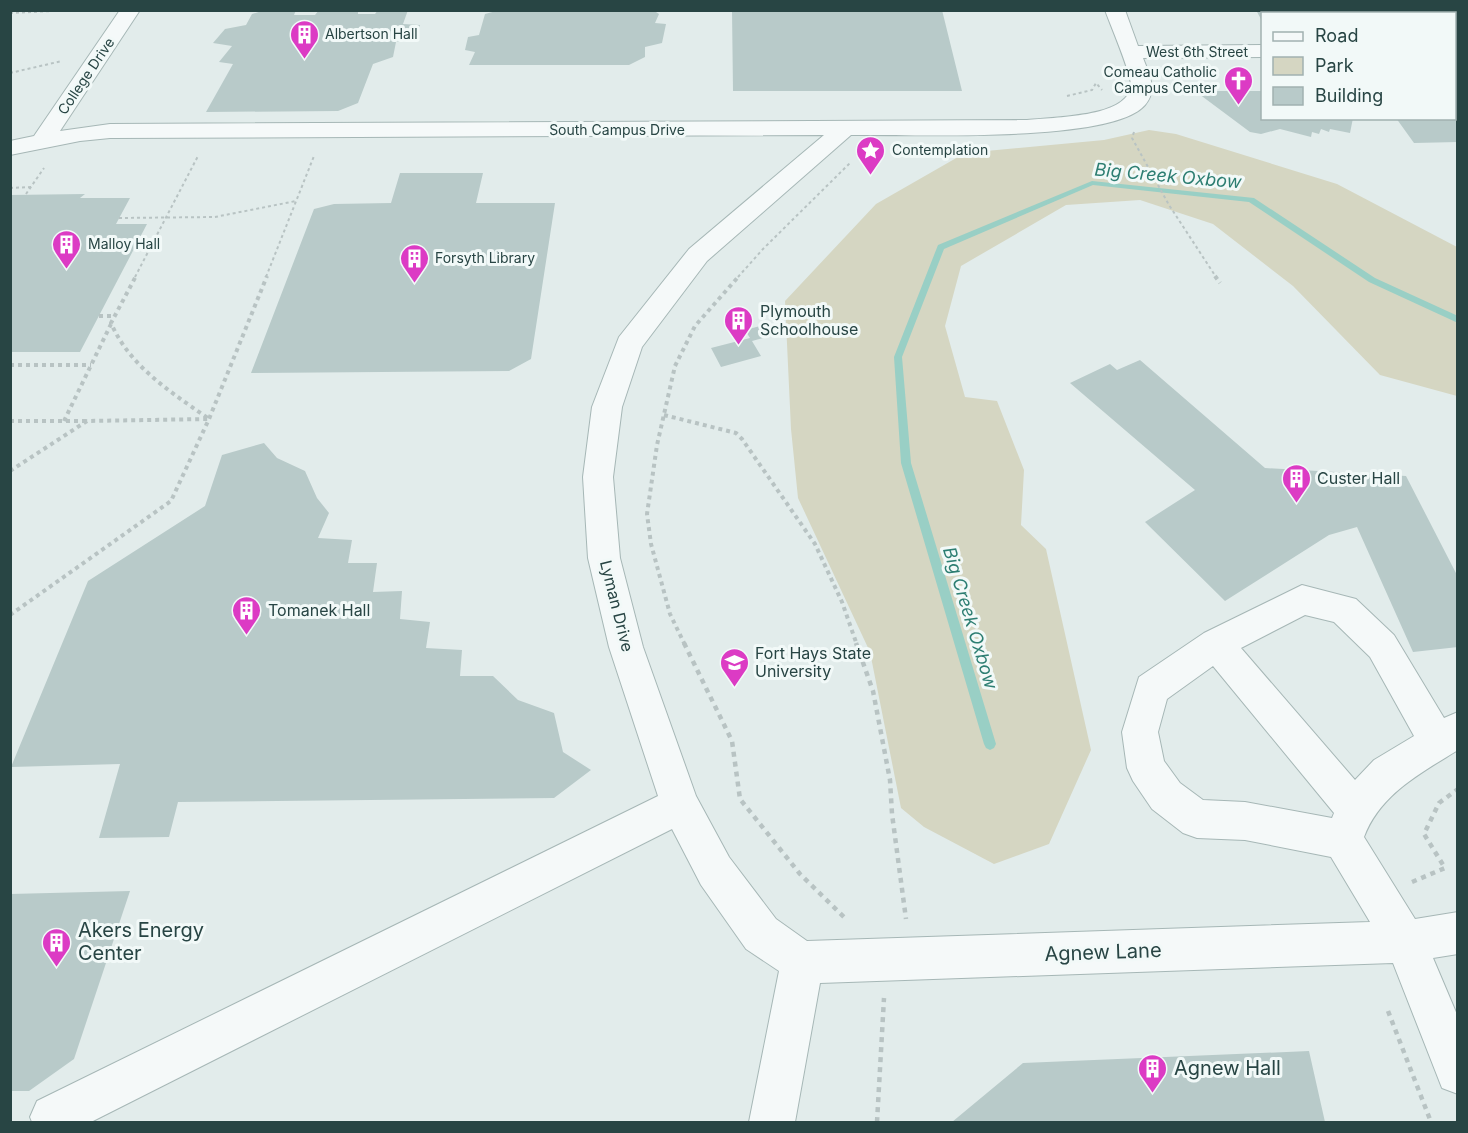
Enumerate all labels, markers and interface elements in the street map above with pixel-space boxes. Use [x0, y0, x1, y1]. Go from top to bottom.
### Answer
legend [1261, 12, 1456, 120]
building icon: Albertson Hall [288, 18, 320, 60]
place label: Albertson Hall [325, 25, 418, 42]
text: Road [1315, 25, 1358, 46]
street label: College Drive [54, 34, 118, 117]
street label: West 6th Street [1146, 43, 1248, 60]
text: Park [1315, 55, 1354, 76]
place label: Comeau Catholic Campus Center [1104, 63, 1217, 96]
church icon: Comeau Catholic Campus Center [1222, 64, 1254, 106]
text: Building [1315, 85, 1383, 106]
street label: South Campus Drive [549, 121, 685, 138]
place icon: Contemplation [855, 134, 887, 176]
place label: Contemplation [892, 141, 988, 158]
water label: Big Creek Oxbow [1094, 159, 1243, 192]
building icon: Malloy Hall [51, 228, 83, 270]
place label: Malloy Hall [88, 235, 160, 252]
building icon: Forsyth Library [398, 242, 430, 284]
place label: Forsyth Library [435, 249, 535, 266]
place label: Plymouth Schoolhouse [760, 301, 858, 339]
building icon: Plymouth Schoolhouse [723, 304, 755, 346]
building icon: Custer Hall [1280, 462, 1312, 504]
place label: Custer Hall [1317, 468, 1400, 488]
water label: Big Creek Oxbow [939, 544, 1002, 692]
street label: Lyman Drive [596, 558, 638, 654]
building icon: Tomanek Hall [231, 594, 263, 636]
place label: Tomanek Hall [268, 600, 370, 620]
place label: Fort Hays State University [755, 643, 871, 681]
school or university icon: Fort Hays State University [718, 646, 750, 688]
place label: Akers Energy Center [78, 918, 204, 965]
building icon: Akers Energy Center [41, 926, 73, 968]
street label: Agnew Lane [1044, 938, 1162, 966]
building icon: Agnew Hall [1137, 1052, 1169, 1094]
place label: Agnew Hall [1174, 1056, 1281, 1080]

